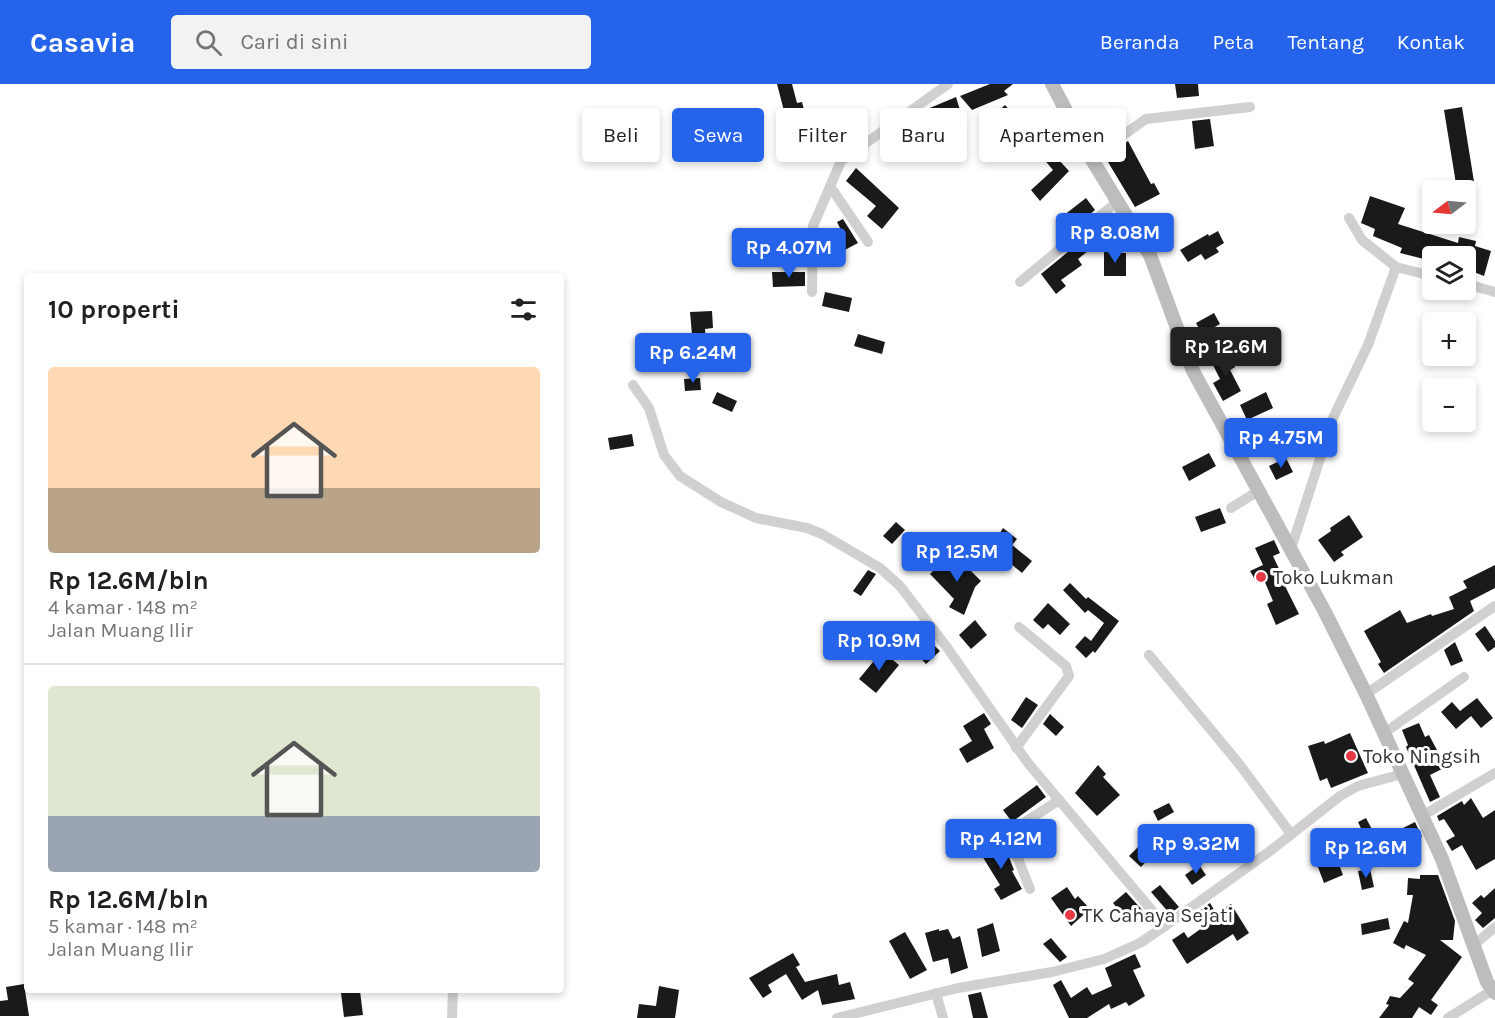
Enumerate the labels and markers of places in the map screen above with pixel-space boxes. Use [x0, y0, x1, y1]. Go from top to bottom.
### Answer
pin: Rp 8.08M [1053, 213, 1177, 264]
pin: Rp 4.07M [727, 228, 851, 279]
pin: Rp 12.6M [1164, 327, 1288, 378]
pin: Rp 6.24M [631, 333, 755, 384]
pin: Rp 4.75M [1219, 418, 1343, 469]
pin: Rp 12.5M [895, 532, 1019, 583]
place label: Toko Lukman [1273, 566, 1394, 589]
marker: Toko Lukman [1254, 570, 1268, 584]
pin: Rp 10.9M [817, 621, 941, 672]
place label: Toko Ningsih [1363, 745, 1481, 768]
marker: Toko Ningsih [1344, 749, 1358, 763]
pin: Rp 4.12M [939, 819, 1063, 870]
pin: Rp 9.32M [1134, 824, 1258, 875]
pin: Rp 12.6M [1304, 828, 1428, 879]
place label: TK Cahaya Sejati [1082, 904, 1233, 927]
marker: TK Cahaya Sejati [1063, 908, 1077, 922]

